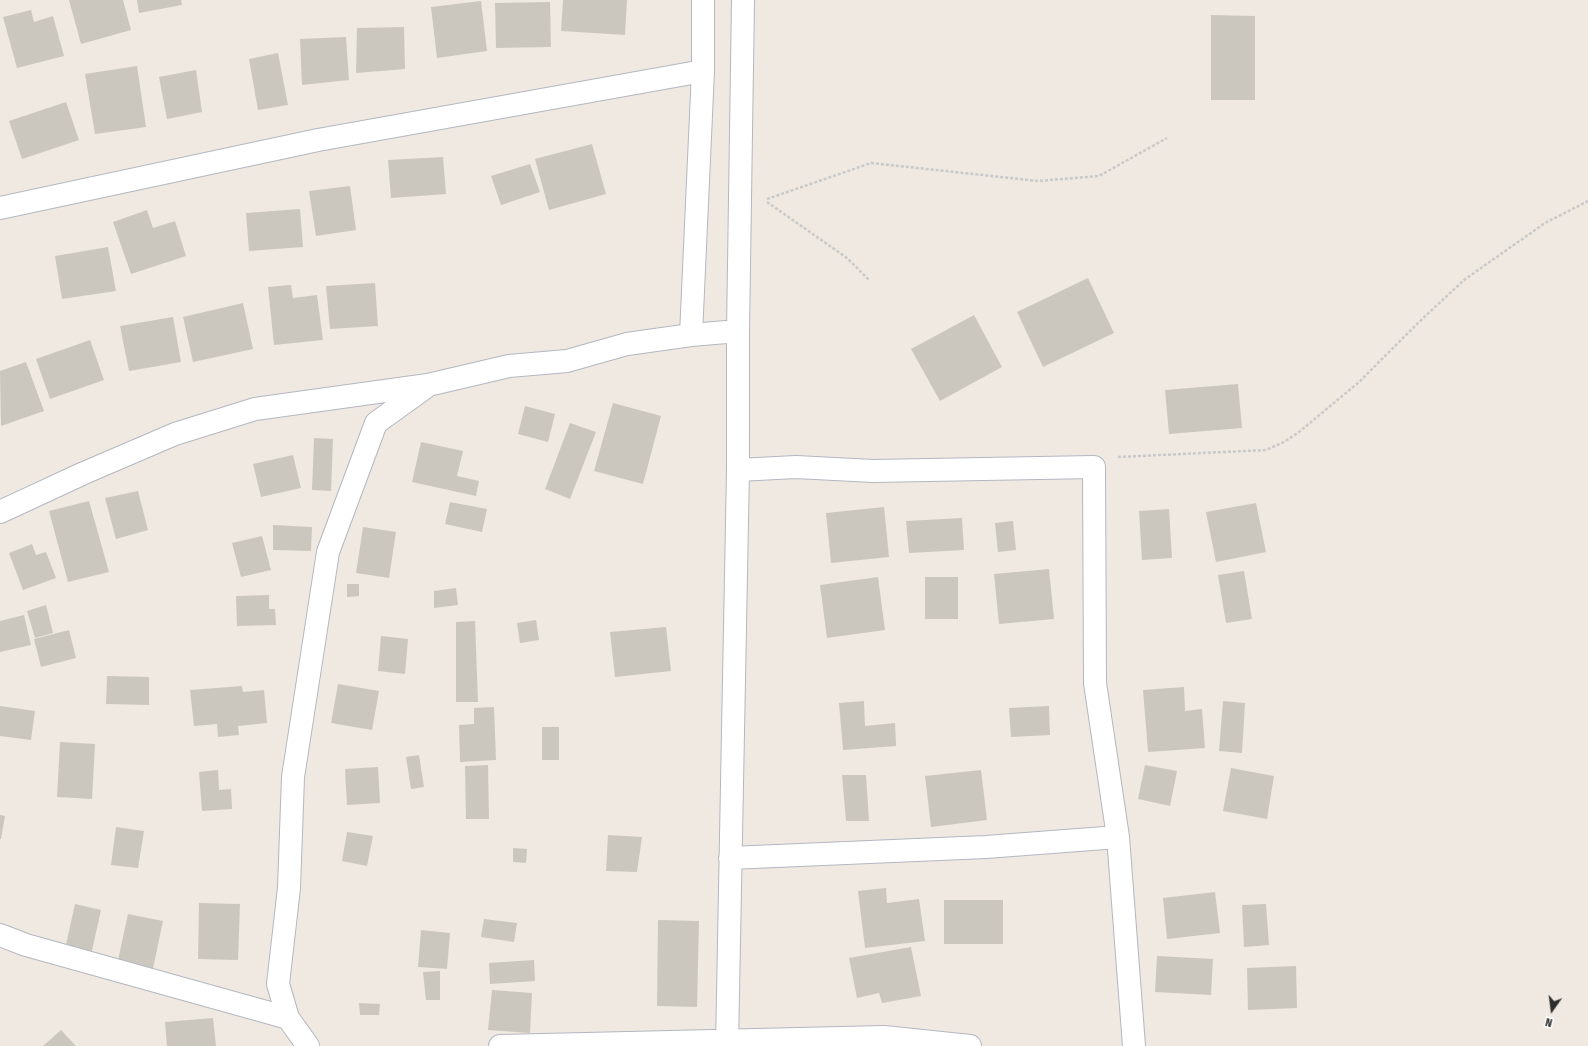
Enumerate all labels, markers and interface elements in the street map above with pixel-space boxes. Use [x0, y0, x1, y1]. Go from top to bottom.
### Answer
north arrow [1532, 990, 1572, 1030]
text: N [1544, 1015, 1554, 1029]

